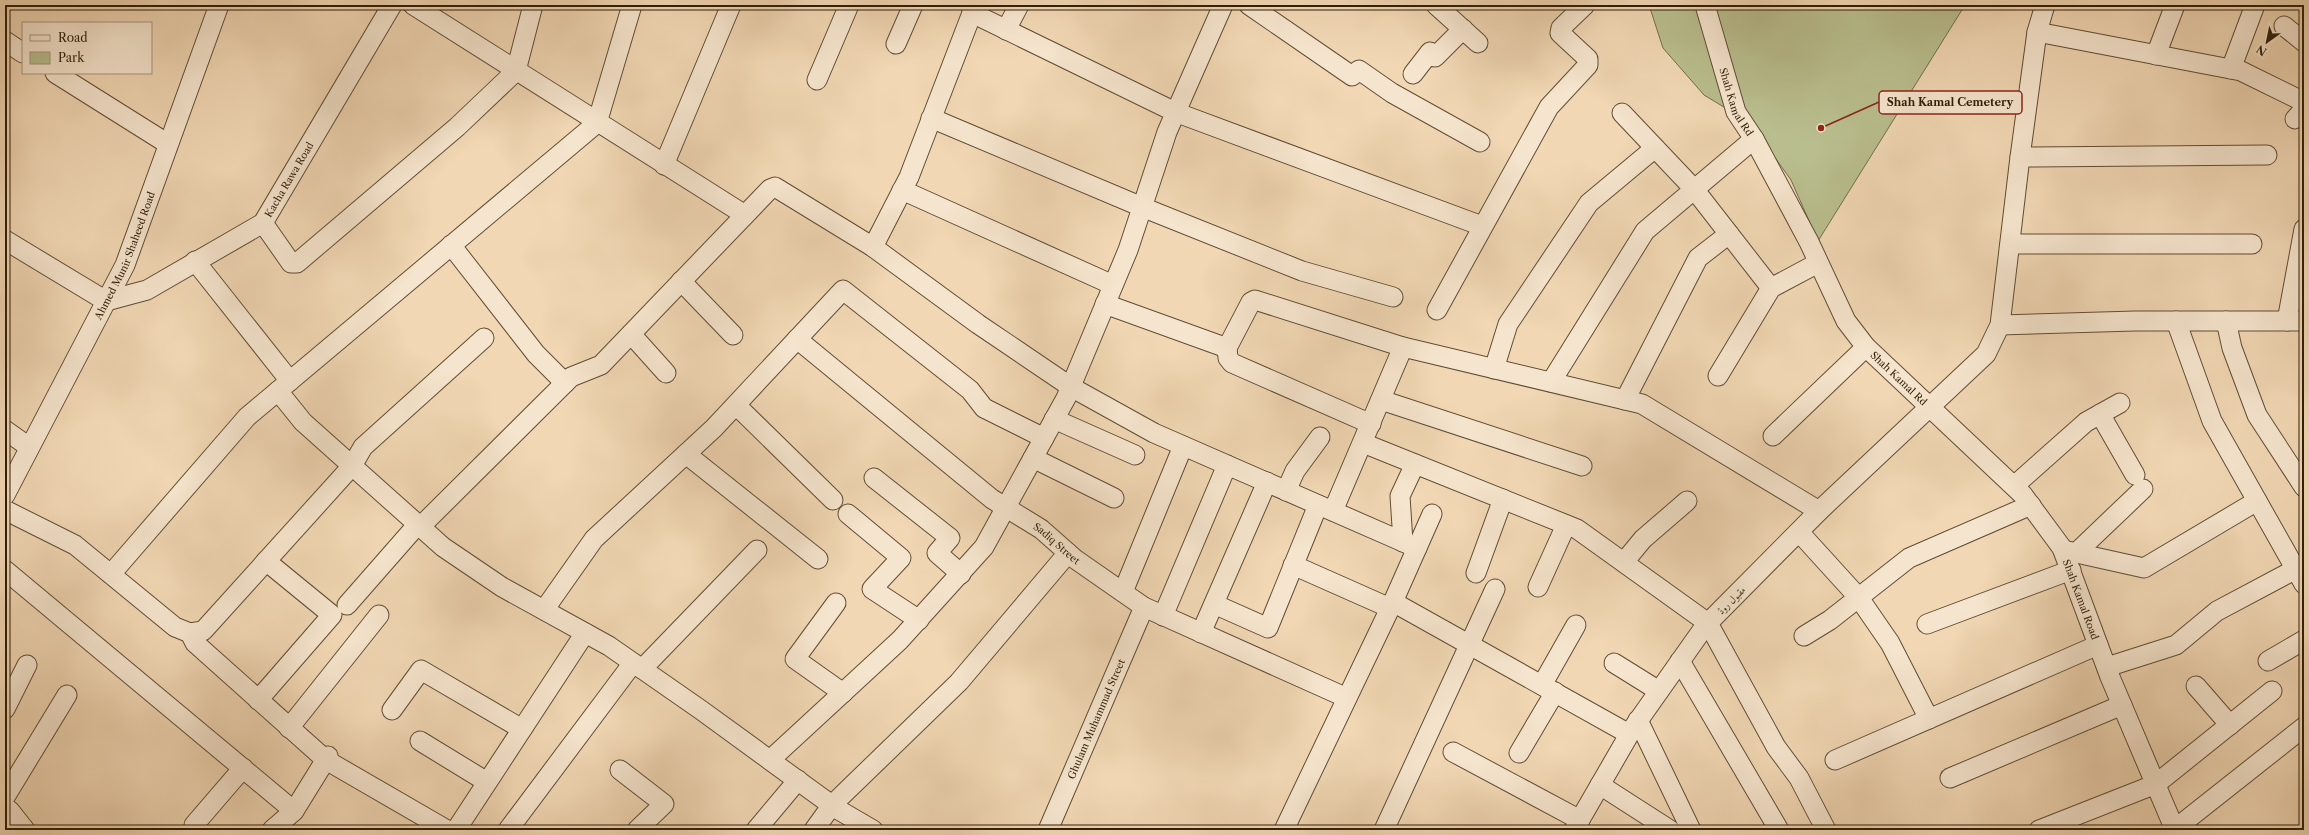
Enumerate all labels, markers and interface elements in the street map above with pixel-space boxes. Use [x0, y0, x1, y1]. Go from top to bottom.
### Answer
legend [22, 22, 152, 74]
north arrow [2247, 22, 2287, 62]
text: Road [58, 30, 88, 45]
text: N [2253, 42, 2269, 59]
text: Park [58, 50, 85, 65]
street label: Shah Kamal Rd [1716, 66, 1756, 139]
callout: Shah Kamal Cemetery [1879, 91, 2022, 114]
text: Shah Kamal Cemetery [1887, 95, 2013, 109]
street label: Kacha Rawa Road [262, 140, 317, 220]
street label: Ahmed Munir Shaheed Road [91, 190, 158, 323]
street label: Shah Kamal Rd [1868, 349, 1930, 408]
street label: Sadiq Street [1031, 520, 1083, 568]
street label: Shah Kamal Road [2060, 558, 2101, 641]
street label: مقبول روڈ [1714, 583, 1748, 617]
street label: Ghulam Muhammad Street [1065, 657, 1128, 781]

